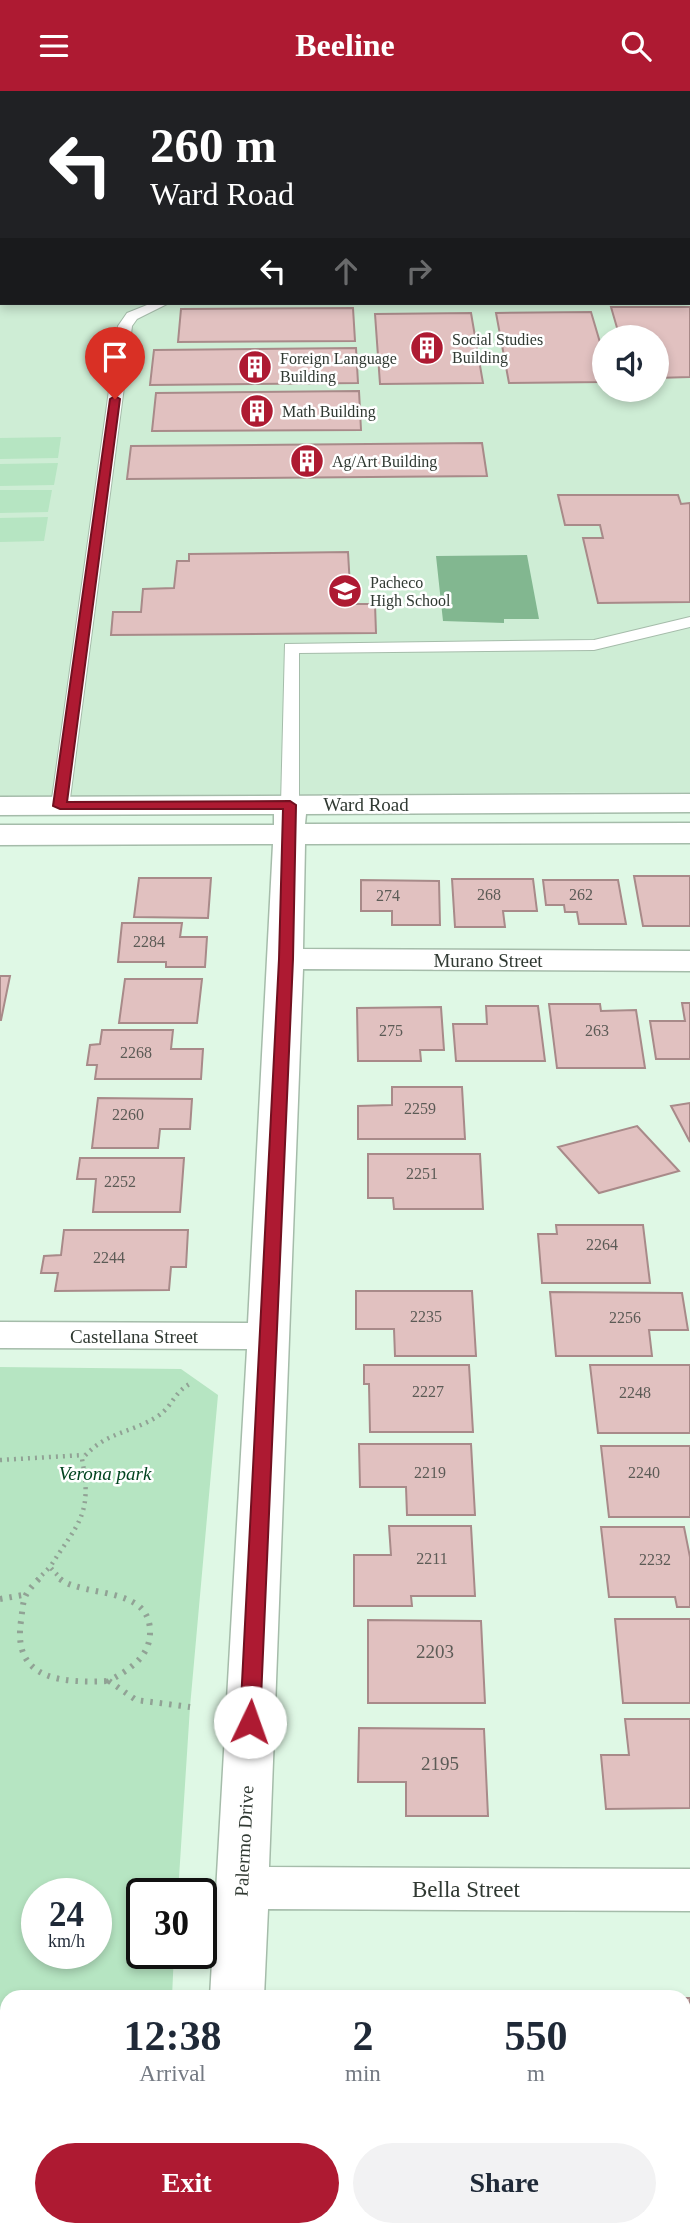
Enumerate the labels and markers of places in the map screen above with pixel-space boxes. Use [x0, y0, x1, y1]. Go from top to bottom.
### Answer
pin [85, 327, 145, 399]
building icon: Social Studies Building [408, 329, 446, 367]
place label: Social Studies Building [452, 331, 543, 367]
building icon: Foreign Language Building [236, 348, 274, 386]
place label: Foreign Language Building [280, 350, 397, 386]
building icon: Math Building [238, 392, 276, 430]
place label: Math Building [282, 403, 376, 421]
building icon: Ag/Art Building [288, 442, 326, 480]
place label: Ag/Art Building [332, 453, 437, 471]
school or university icon: Pacheco High School [326, 572, 364, 610]
place label: Pacheco High School [370, 574, 451, 610]

